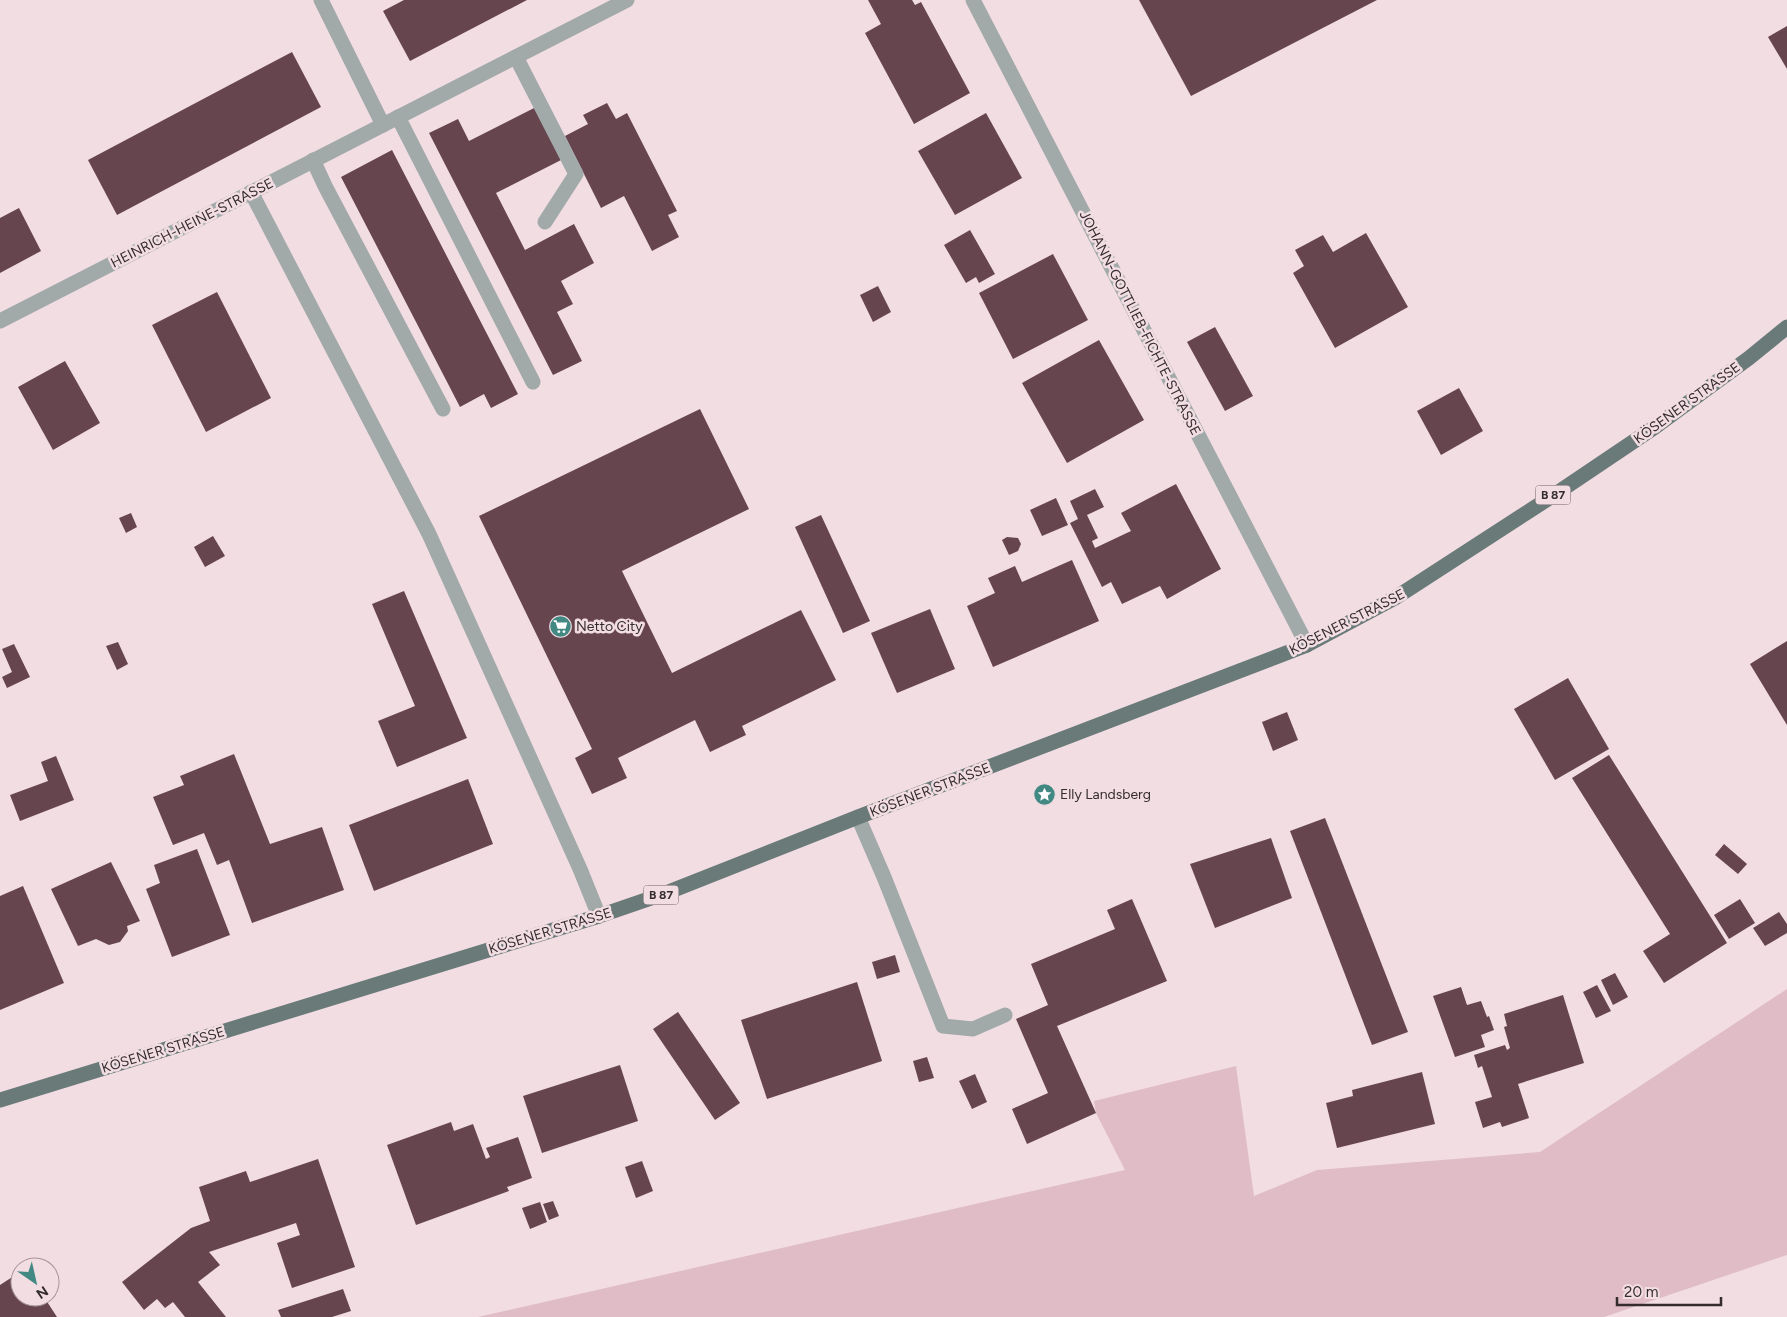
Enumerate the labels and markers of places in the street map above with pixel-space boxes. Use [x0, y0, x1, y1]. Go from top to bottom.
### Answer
supermarket icon: Netto City [548, 614, 572, 638]
place label: Netto City [576, 618, 643, 635]
place icon: Elly Landsberg [1032, 782, 1056, 806]
place label: Elly Landsberg [1060, 786, 1151, 803]

